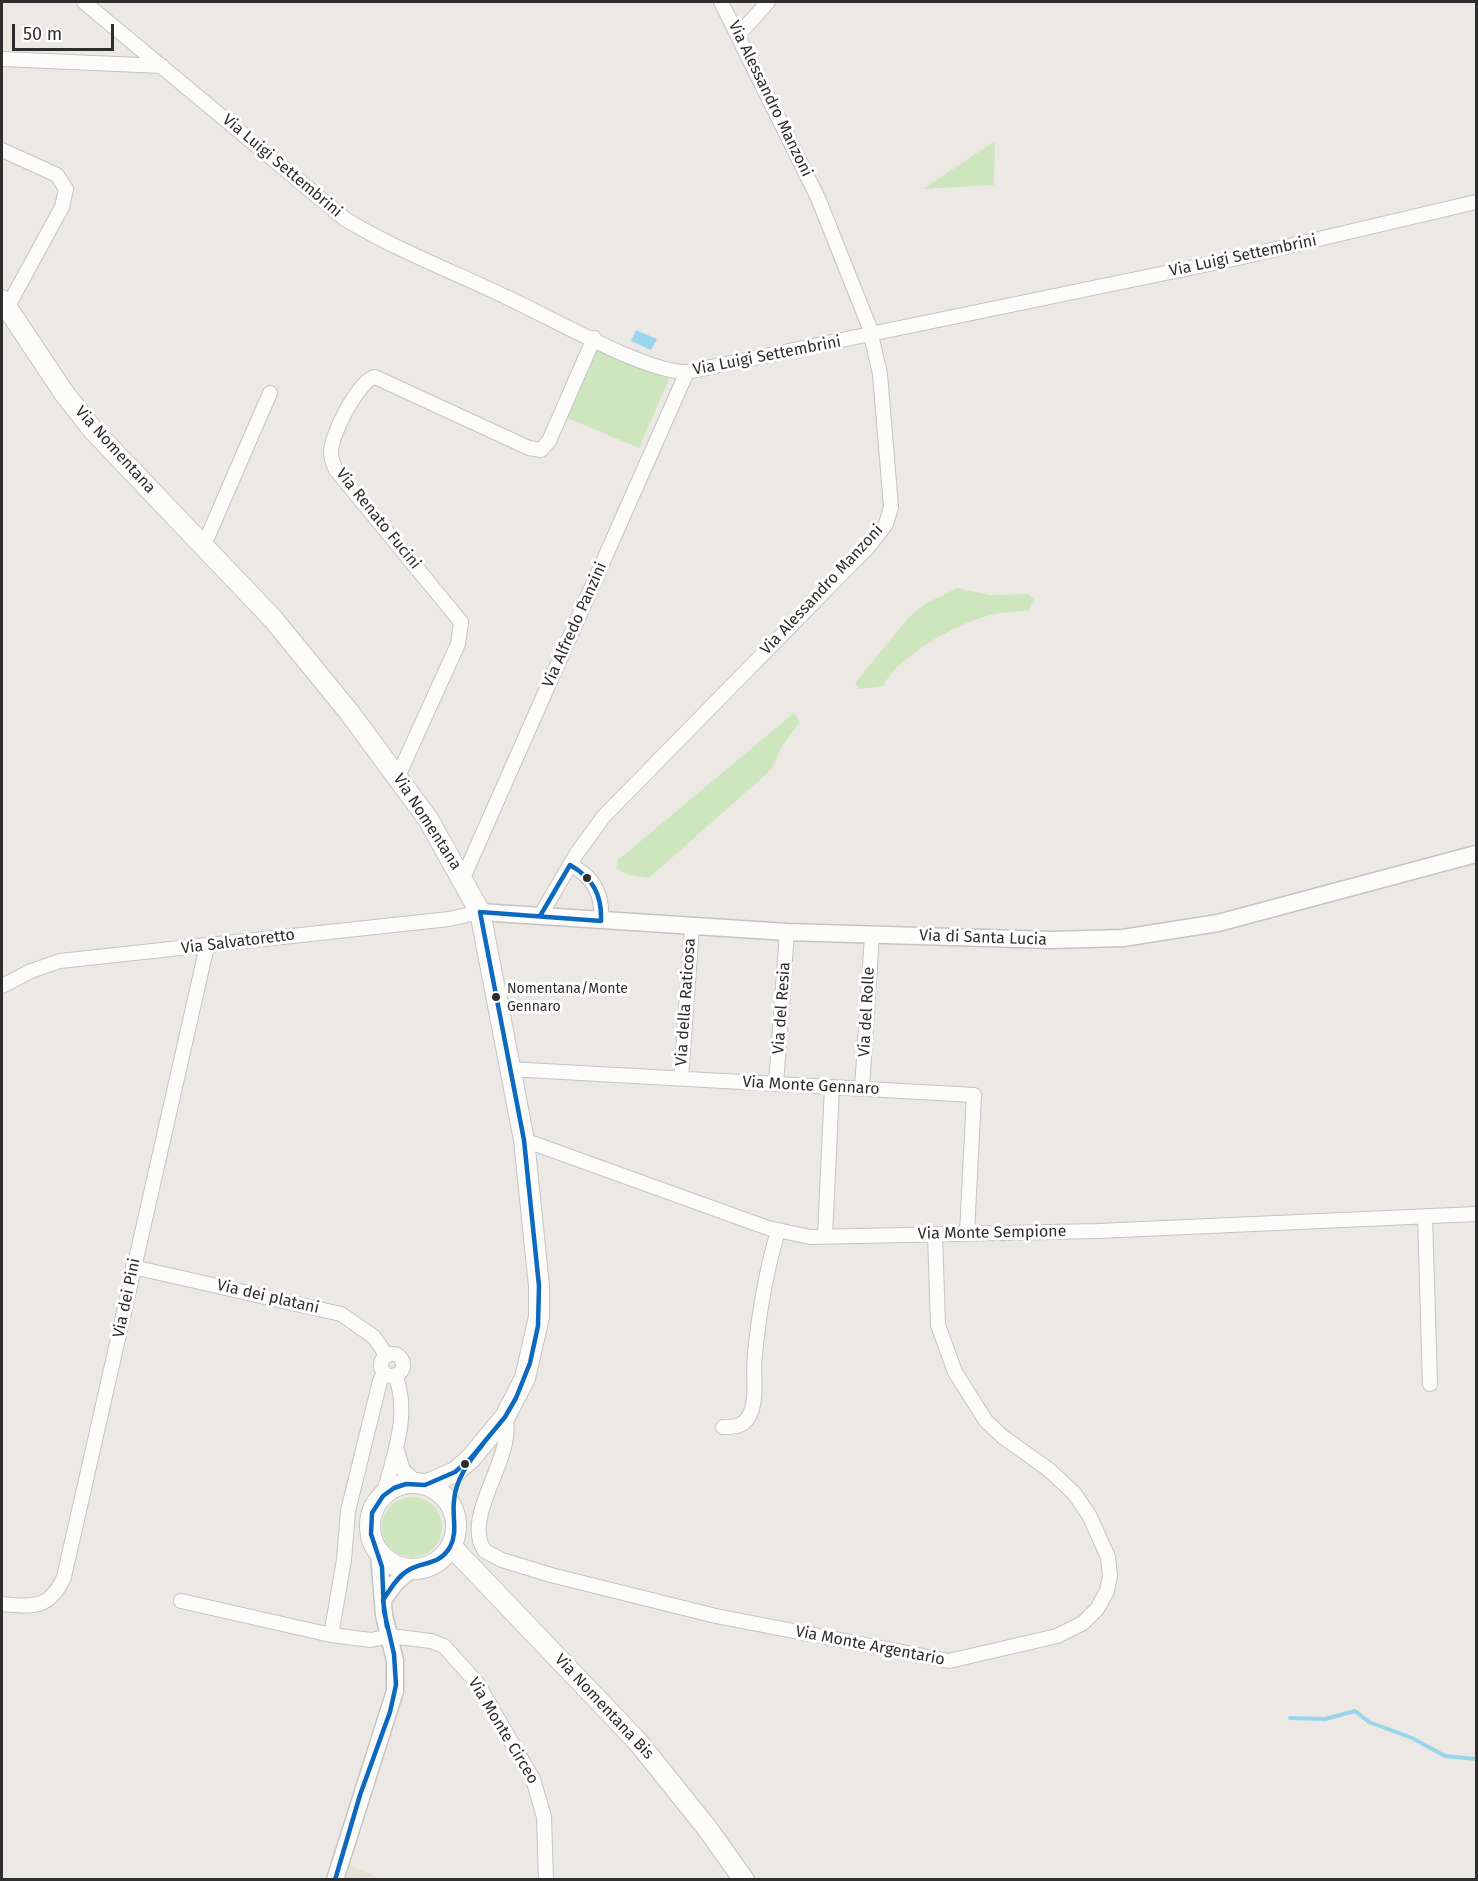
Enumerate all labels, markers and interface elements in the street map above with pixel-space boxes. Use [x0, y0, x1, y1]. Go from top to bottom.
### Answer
scale bar [15, 12, 117, 50]
street label: Via Alessandro Manzoni [724, 18, 816, 180]
text: 50 m [23, 23, 62, 45]
street label: Via Luigi Settembrini [218, 110, 346, 222]
street label: Via Luigi Settembrini [1168, 231, 1318, 281]
street label: Via Luigi Settembrini [691, 332, 843, 380]
street label: Via Nomentana [71, 402, 159, 498]
street label: Via Renato Fucini [331, 465, 425, 573]
street label: Via Alessandro Manzoni [757, 521, 887, 659]
street label: Via Alfredo Panzini [539, 559, 611, 691]
street label: Via Nomentana [389, 770, 465, 874]
unlabelled marker [581, 872, 593, 884]
street label: Via Salvatoretto [180, 925, 296, 959]
street label: Via di Santa Lucia [919, 926, 1047, 950]
street label: Via della Raticosa [672, 937, 700, 1067]
street label: Via del Resia [769, 961, 795, 1055]
street label: Via del Rolle [855, 966, 879, 1058]
place label: Nomentana/Monte Gennaro [507, 981, 628, 1014]
marker: Nomentana/Monte Gennaro [490, 991, 502, 1003]
street label: Via Monte Gennaro [742, 1073, 880, 1099]
street label: Via Monte Sempione [918, 1222, 1066, 1244]
street label: Via dei Pini [109, 1256, 145, 1340]
street label: Via dei platani [215, 1276, 321, 1318]
unlabelled marker [459, 1458, 471, 1470]
street label: Via Monte Argentario [794, 1622, 946, 1670]
street label: Via Nomentana Bis [550, 1650, 658, 1764]
street label: Via Monte Circeo [464, 1674, 542, 1788]

